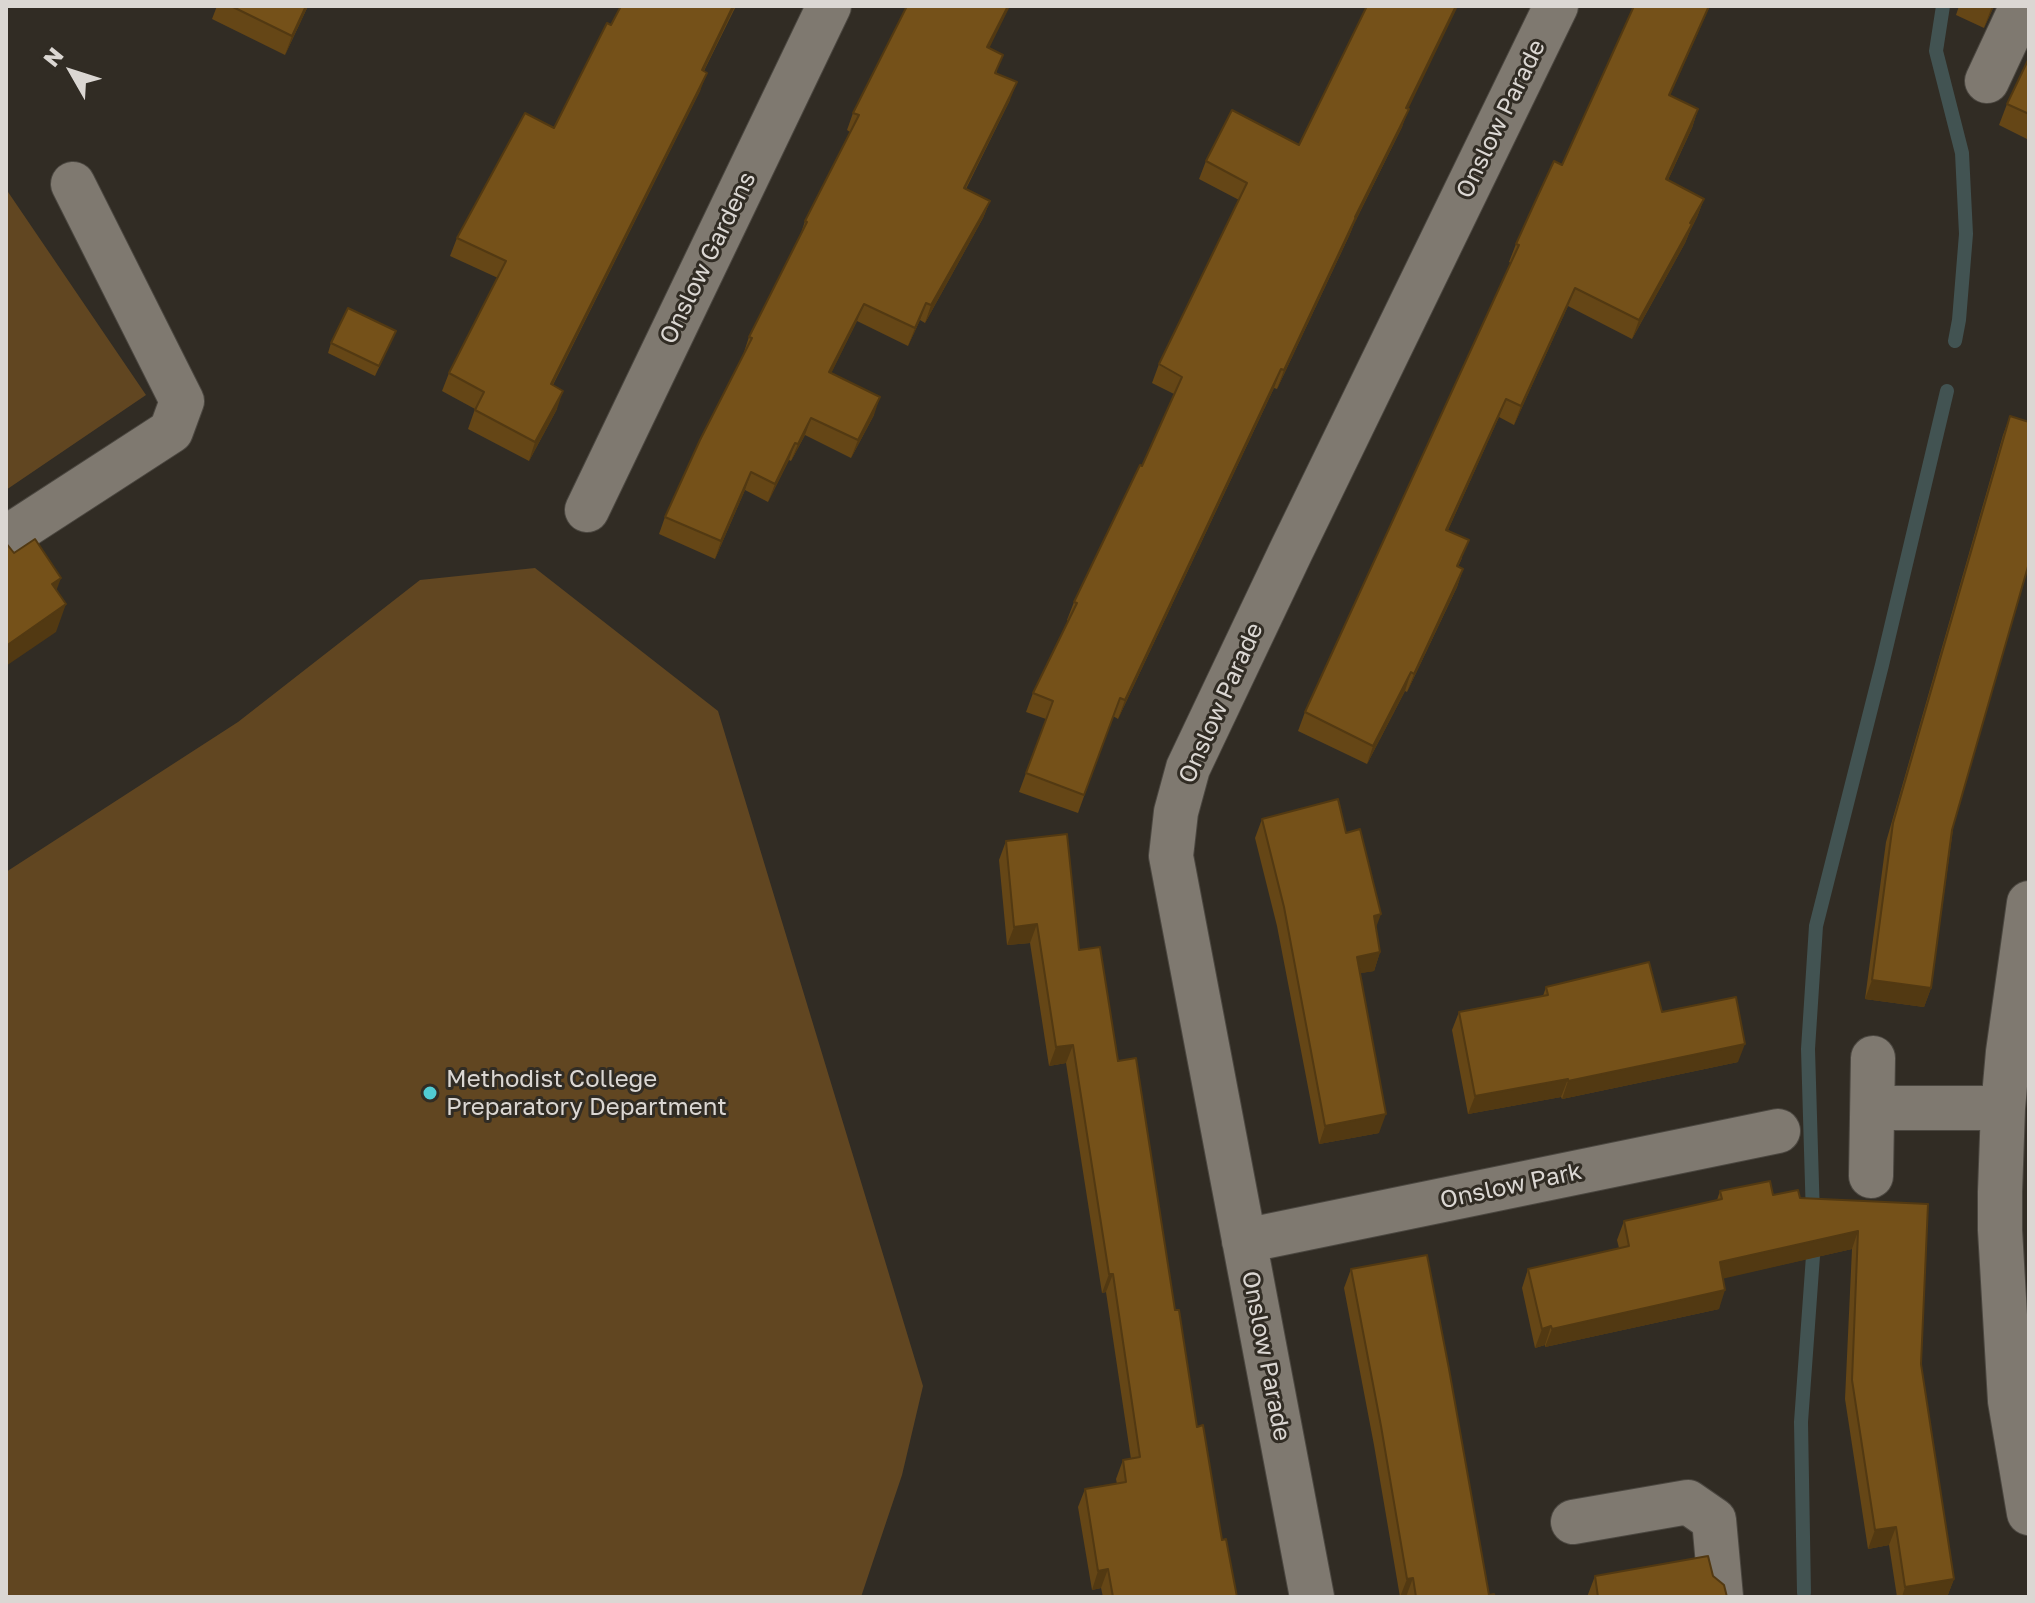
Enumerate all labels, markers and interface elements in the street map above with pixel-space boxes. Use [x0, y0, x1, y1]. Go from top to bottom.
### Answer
north arrow [32, 32, 112, 112]
street label: Onslow Parade [1450, 35, 1552, 203]
text: N [37, 42, 69, 72]
street label: Onslow Gardens [654, 167, 762, 349]
street label: Onslow Parade [1173, 618, 1269, 788]
place label: Methodist College Preparatory Department [446, 1065, 727, 1121]
marker: Methodist College Preparatory Department [421, 1084, 439, 1102]
street label: Onslow Park [1437, 1157, 1585, 1215]
street label: Onslow Parade [1235, 1268, 1297, 1444]

